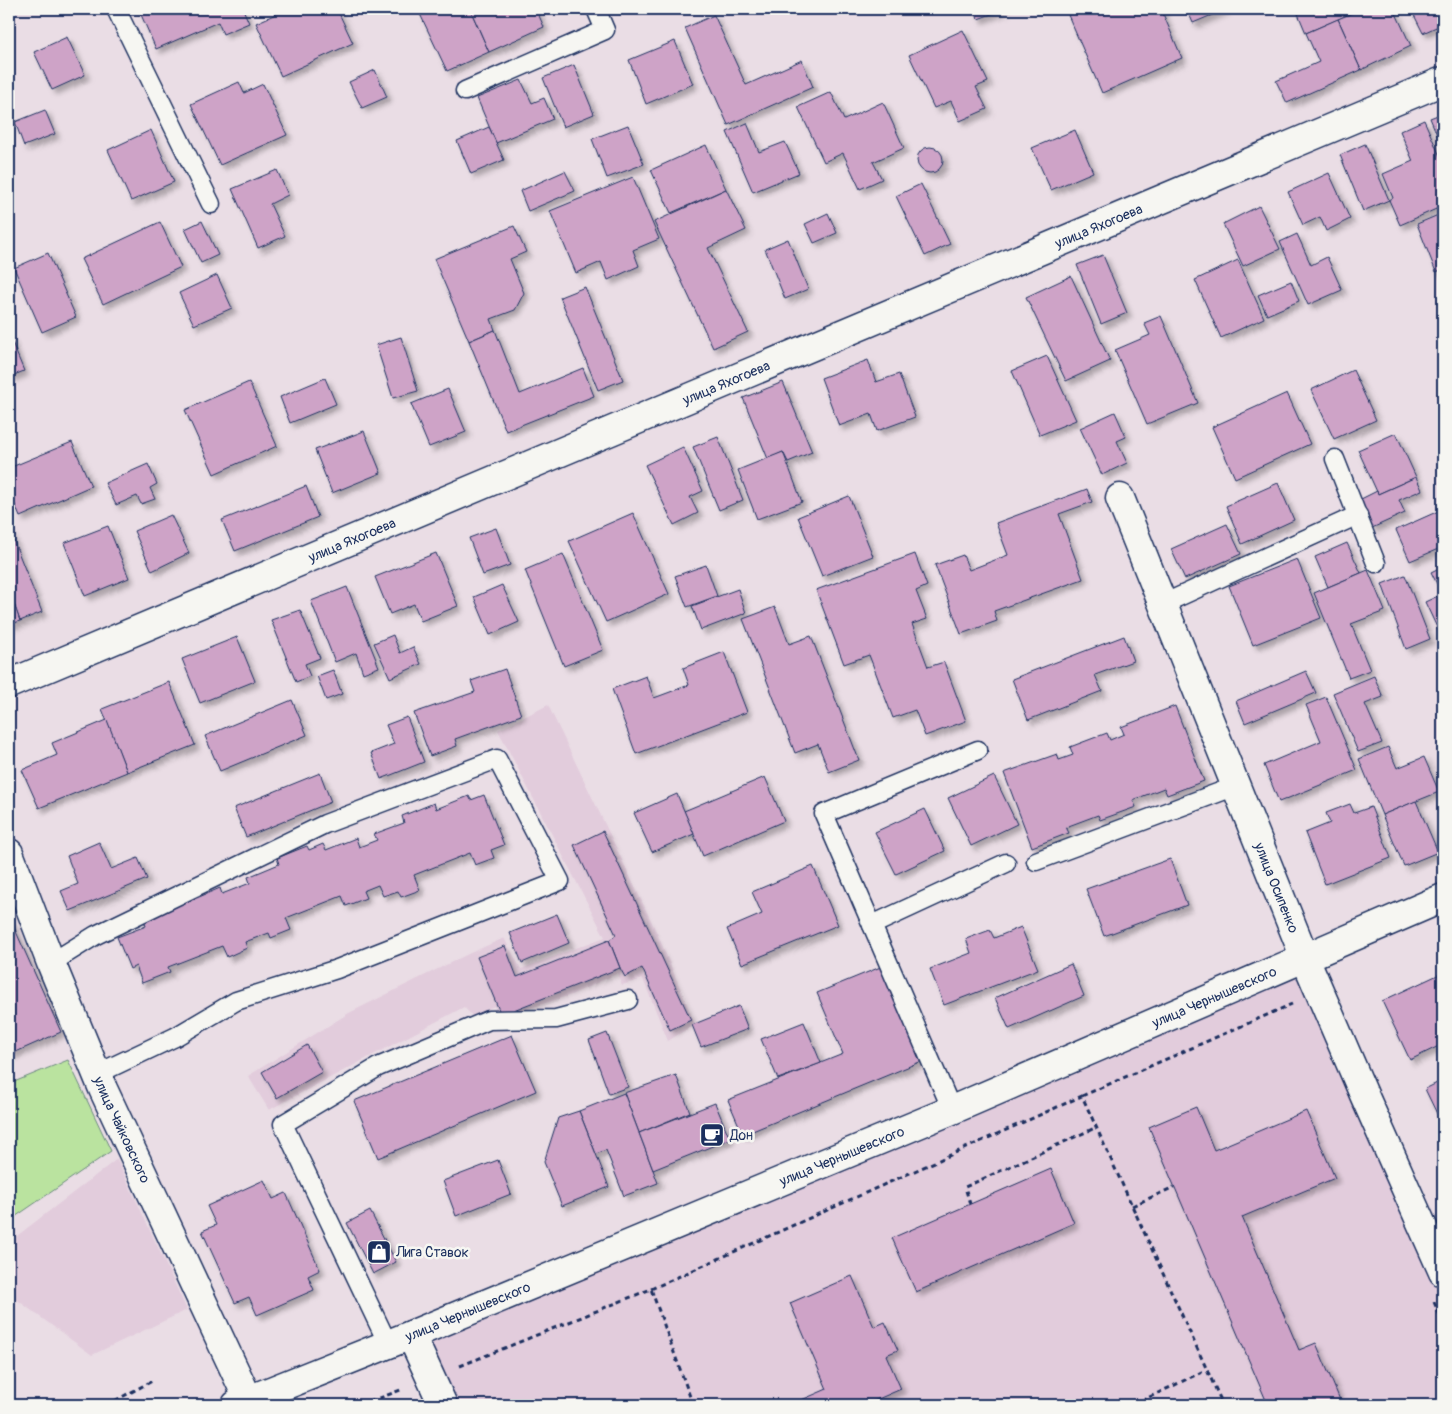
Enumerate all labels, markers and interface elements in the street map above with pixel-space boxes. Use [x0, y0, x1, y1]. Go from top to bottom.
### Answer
street label: улица Яхогоева [1051, 200, 1145, 252]
street label: улица Яхогоева [679, 357, 772, 409]
street label: улица Яхогоева [305, 514, 398, 566]
street label: улица Осипенко [1251, 839, 1303, 936]
street label: улица Чернышевского [1148, 962, 1279, 1032]
street label: улица Чайковского [90, 1073, 154, 1186]
cafe icon: Дон [699, 1122, 725, 1148]
street label: улица Чернышевского [776, 1122, 907, 1190]
place label: Дон [729, 1127, 753, 1144]
shop icon: Лига Ставок [366, 1239, 392, 1265]
place label: Лига Ставок [395, 1244, 469, 1261]
street label: улица Чернышевского [402, 1278, 533, 1345]

